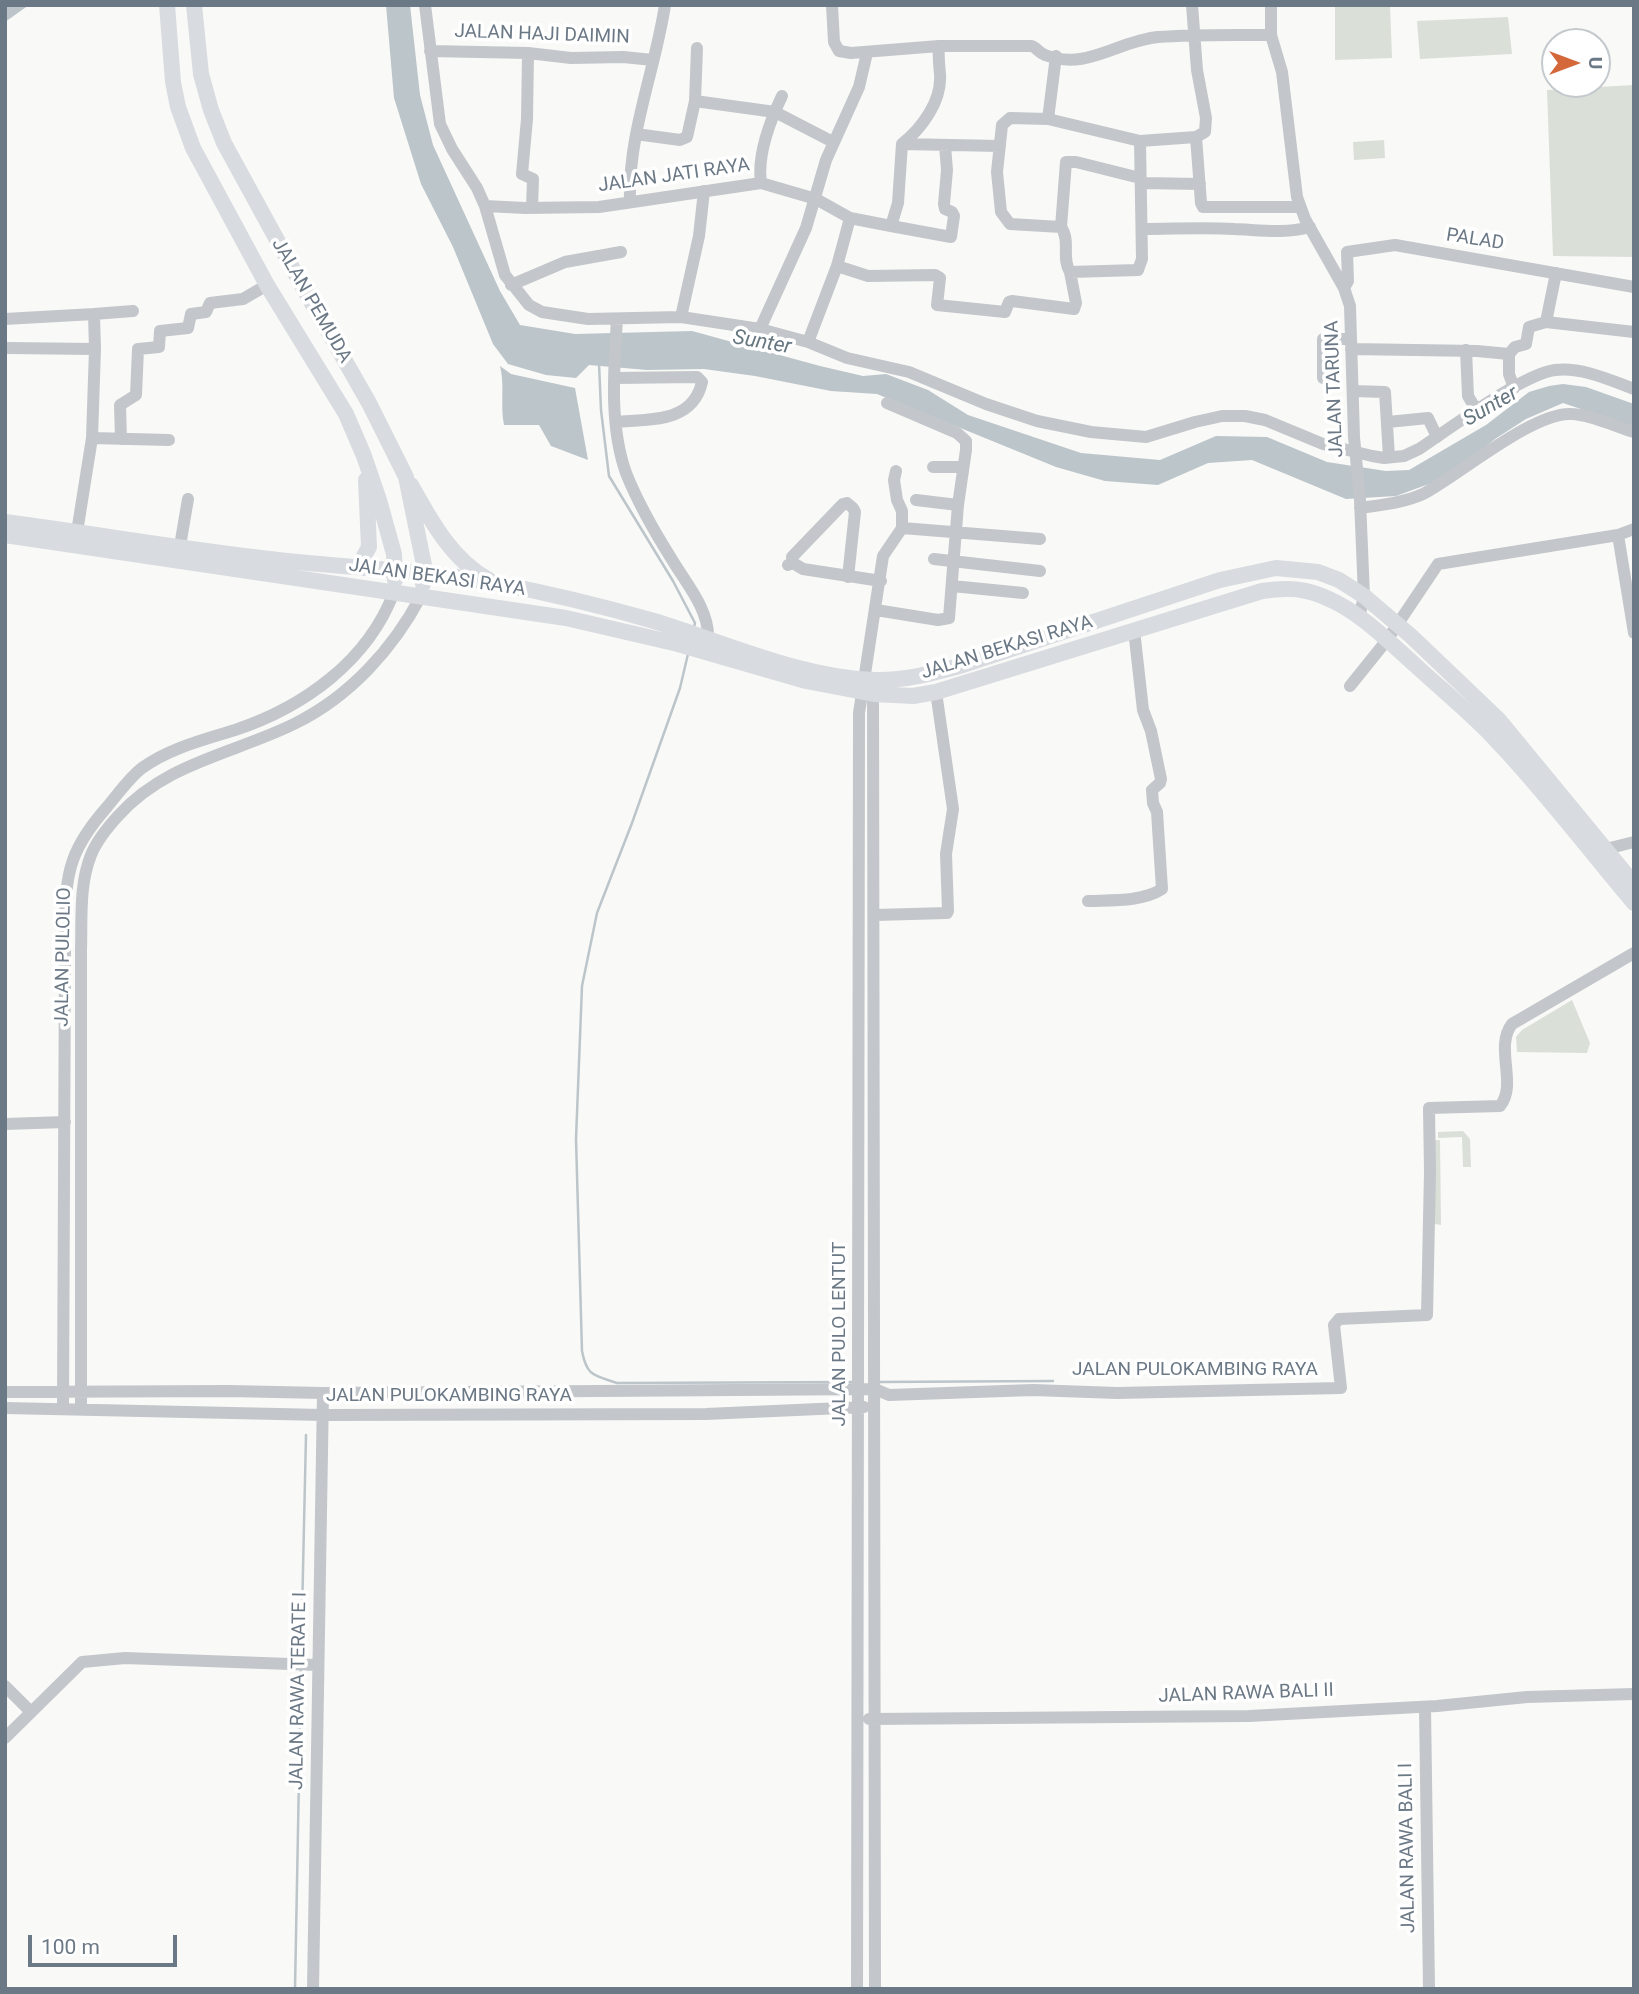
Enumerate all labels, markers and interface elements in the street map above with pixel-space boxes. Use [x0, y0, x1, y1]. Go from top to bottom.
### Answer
street label: JALAN HAJI DAIMIN [454, 21, 630, 49]
north arrow [1541, 28, 1611, 98]
text: U [1584, 57, 1607, 69]
street label: JALAN JATI RAYA [597, 154, 751, 198]
street label: PALAD [1444, 224, 1506, 256]
street label: JALAN PEMUDA [266, 235, 356, 367]
street label: JALAN TARUNA [1321, 320, 1349, 458]
water label: Sunter [731, 325, 793, 361]
water label: Sunter [1459, 381, 1523, 433]
street label: JALAN BEKASI RAYA [347, 554, 527, 602]
street label: JALAN BEKASI RAYA [919, 611, 1095, 685]
street label: JALAN PULOLIO [51, 887, 77, 1027]
street label: JALAN PULO LENTUT [829, 1242, 851, 1426]
street label: JALAN PULOKAMBING RAYA [1072, 1359, 1318, 1381]
street label: JALAN PULOKAMBING RAYA [326, 1385, 572, 1407]
street label: JALAN RAWA TERATE I [286, 1592, 312, 1790]
street label: JALAN RAWA BALI II [1158, 1680, 1334, 1708]
street label: JALAN RAWA BALI I [1395, 1763, 1421, 1933]
scale bar [32, 1920, 180, 1964]
text: 100 m [41, 1935, 100, 1959]

